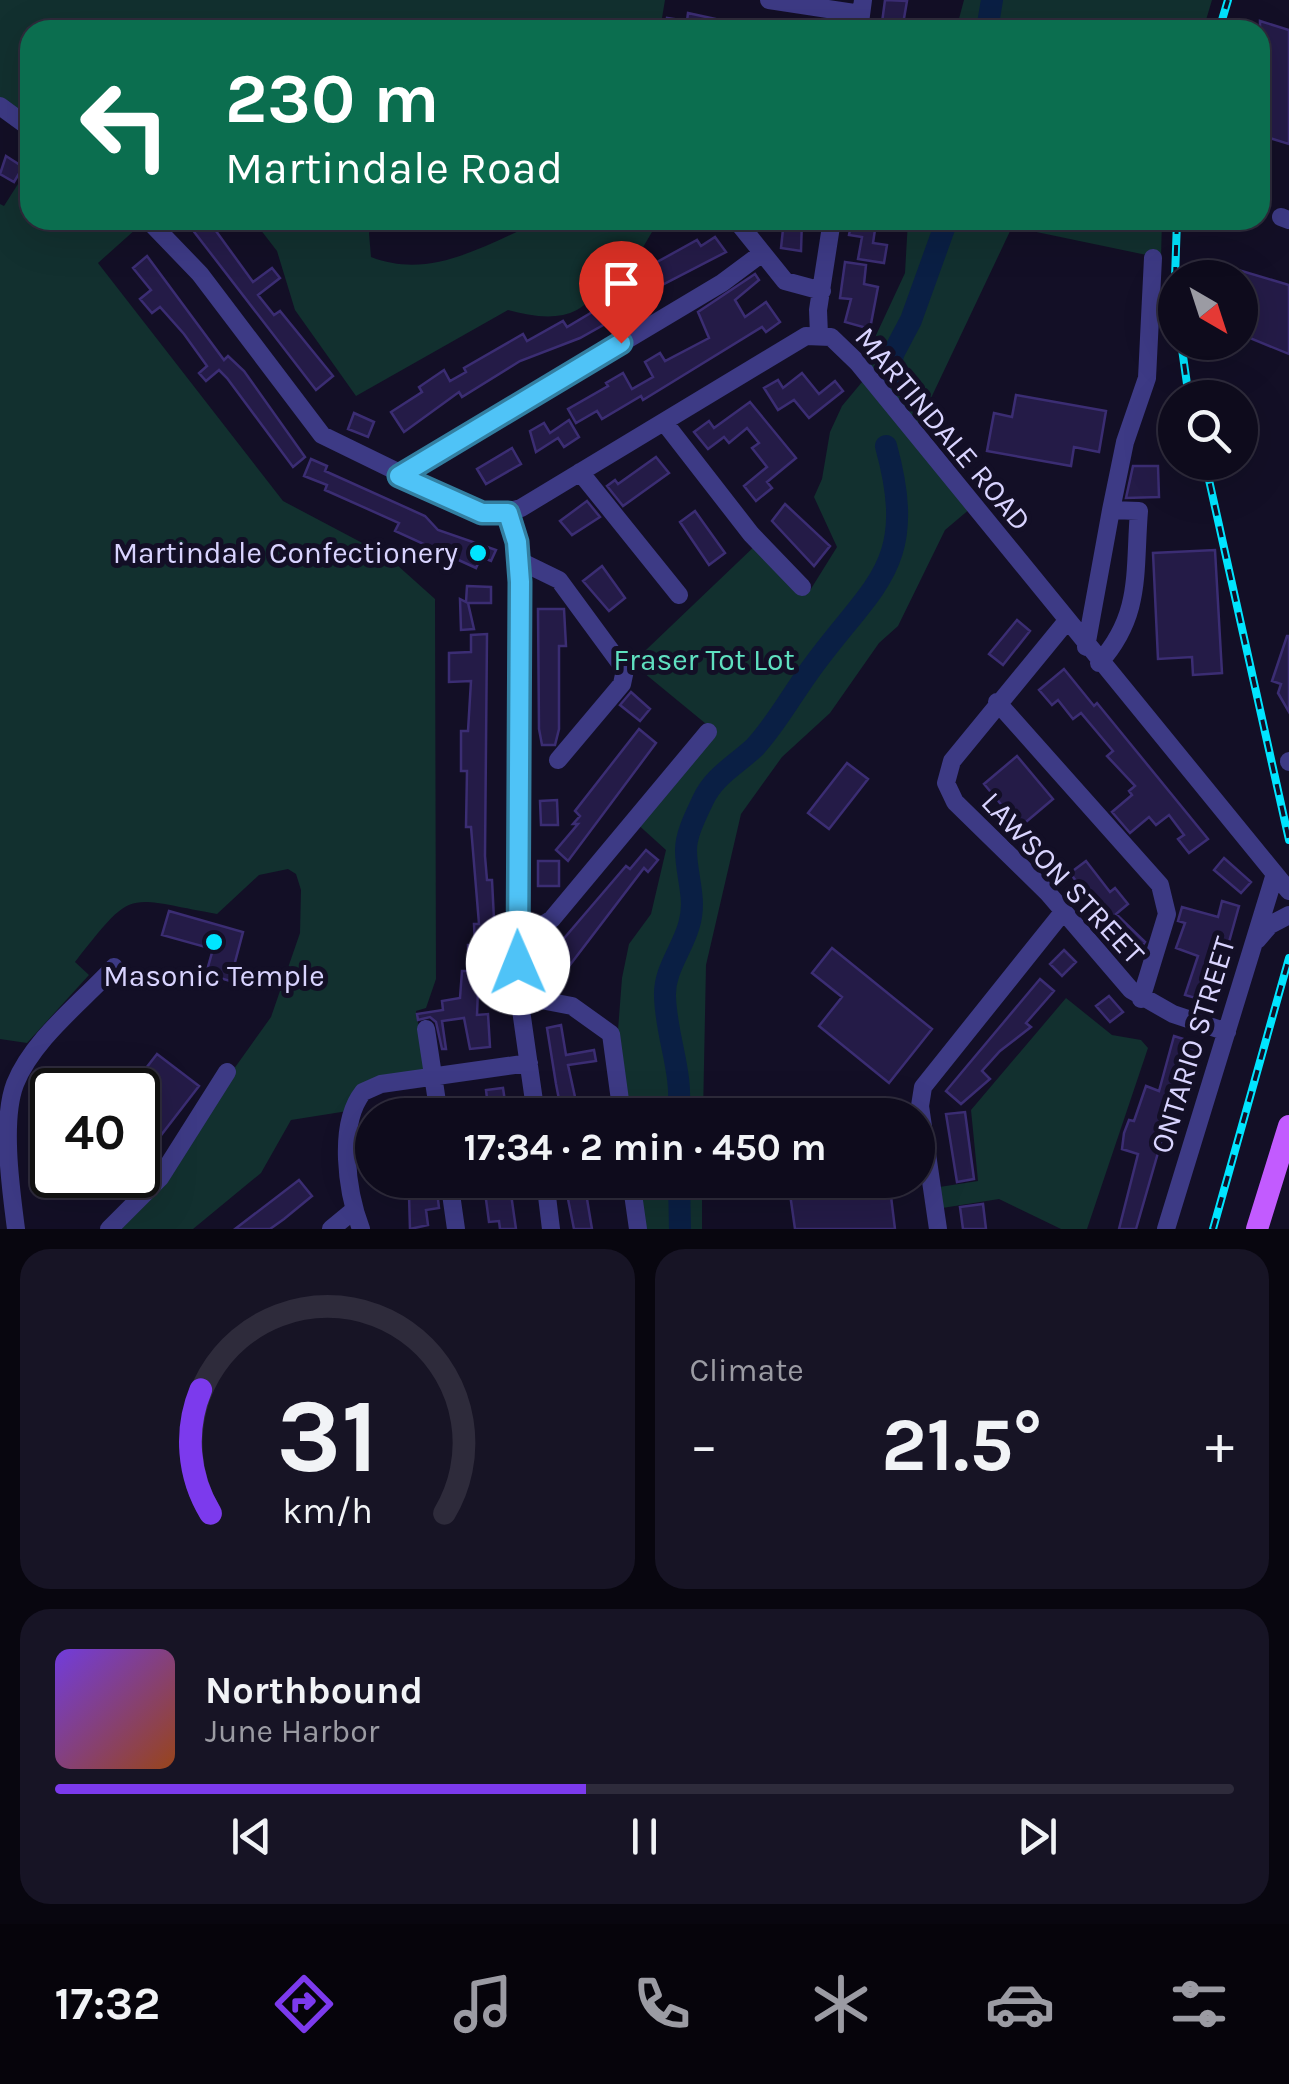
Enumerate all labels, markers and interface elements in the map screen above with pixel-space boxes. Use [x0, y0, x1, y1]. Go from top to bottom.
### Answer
text: 230 m [225, 58, 439, 140]
icon: left [60, 60, 190, 190]
text: Martindale Road [225, 142, 563, 194]
pin [579, 241, 664, 344]
icon: arrive [594, 256, 649, 311]
north arrow [1158, 260, 1258, 360]
map controls [1158, 260, 1258, 480]
street label: MARTINDALE ROAD [847, 320, 1039, 538]
button: search [1158, 380, 1258, 480]
place label: Martindale Confectionery [113, 535, 458, 571]
marker: Martindale Confectionery [467, 542, 489, 564]
park label: Fraser Tot Lot [613, 642, 795, 678]
street label: LAWSON STREET [974, 784, 1152, 972]
position arrow [466, 911, 570, 1015]
marker: Masonic Temple [203, 931, 225, 953]
street label: ONTARIO STREET [1143, 932, 1243, 1158]
place label: Masonic Temple [103, 958, 325, 994]
speed limit sign: 40 [30, 1068, 160, 1198]
text: 17:34 · 2 min · 450 m [464, 1125, 826, 1170]
text: Climate [690, 1352, 804, 1389]
text: 31 [276, 1376, 378, 1497]
text: 21.5° [881, 1401, 1042, 1489]
text: − [690, 1413, 718, 1477]
text: + [1205, 1413, 1234, 1477]
text: km/h [282, 1490, 373, 1532]
text: Northbound [205, 1668, 423, 1713]
text: June Harbor [205, 1713, 379, 1750]
icon: previous [224, 1809, 279, 1864]
icon: pause [617, 1809, 672, 1864]
icon: next [1010, 1809, 1065, 1864]
icon: directions [269, 1969, 339, 2039]
icon: music [448, 1969, 518, 2039]
icon: phone [627, 1969, 697, 2039]
icon: climate [806, 1969, 876, 2039]
icon: car [985, 1969, 1055, 2039]
icon: filters [1164, 1969, 1234, 2039]
text: 17:32 [55, 1978, 160, 2030]

